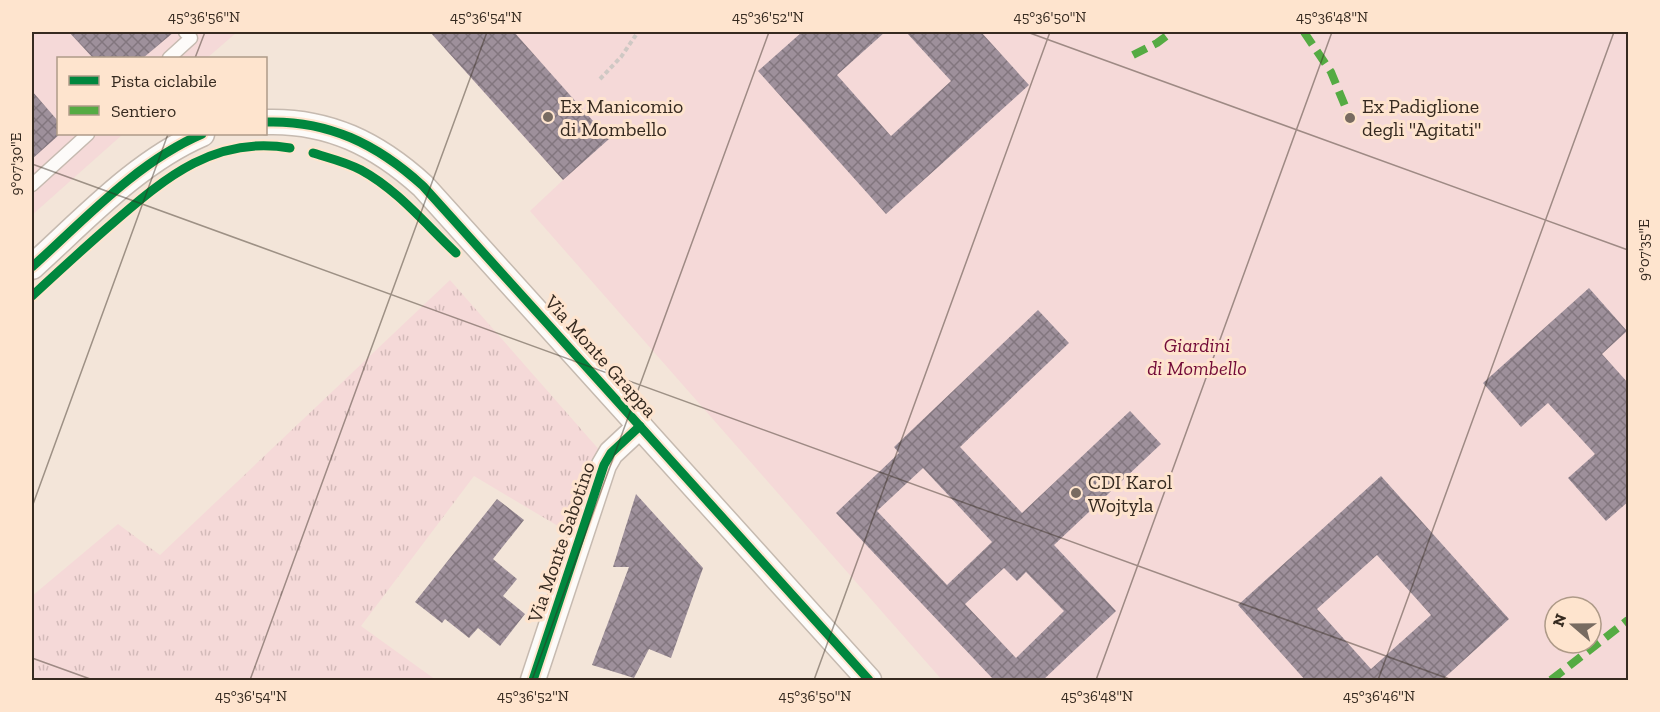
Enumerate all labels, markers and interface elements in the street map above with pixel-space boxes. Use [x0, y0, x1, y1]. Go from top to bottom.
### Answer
text: 45°36'56"N [168, 8, 240, 26]
text: 45°36'54"N [450, 8, 522, 26]
text: 45°36'52"N [732, 8, 804, 26]
text: 45°36'50"N [1014, 8, 1086, 26]
text: 45°36'48"N [1296, 8, 1368, 26]
legend [57, 57, 267, 135]
text: Pista ciclabile [111, 70, 217, 92]
place label: Ex Manicomio di Mombello [560, 94, 683, 141]
place label: Ex Padiglione degli "Agitati" [1362, 94, 1482, 141]
text: Sentiero [111, 100, 176, 122]
marker: Ex Manicomio di Mombello [541, 110, 555, 124]
marker: Ex Padiglione degli "Agitati" [1343, 111, 1357, 125]
text: 9°07'30"E [7, 132, 25, 195]
text: 9°07'35"E [1635, 219, 1653, 281]
street label: Via Monte Grappa [539, 289, 662, 422]
park label: Giardini di Mombello [1147, 333, 1247, 380]
street label: Via Monte Sabotino [522, 458, 600, 627]
place label: CDI Karol Wojtyla [1088, 470, 1172, 517]
marker: CDI Karol Wojtyla [1069, 486, 1083, 500]
north arrow [1543, 595, 1603, 655]
text: N [1548, 611, 1570, 629]
text: 45°36'54"N [215, 687, 287, 705]
text: 45°36'52"N [497, 687, 569, 705]
text: 45°36'50"N [779, 687, 851, 705]
text: 45°36'48"N [1061, 687, 1133, 705]
text: 45°36'46"N [1343, 687, 1415, 705]

